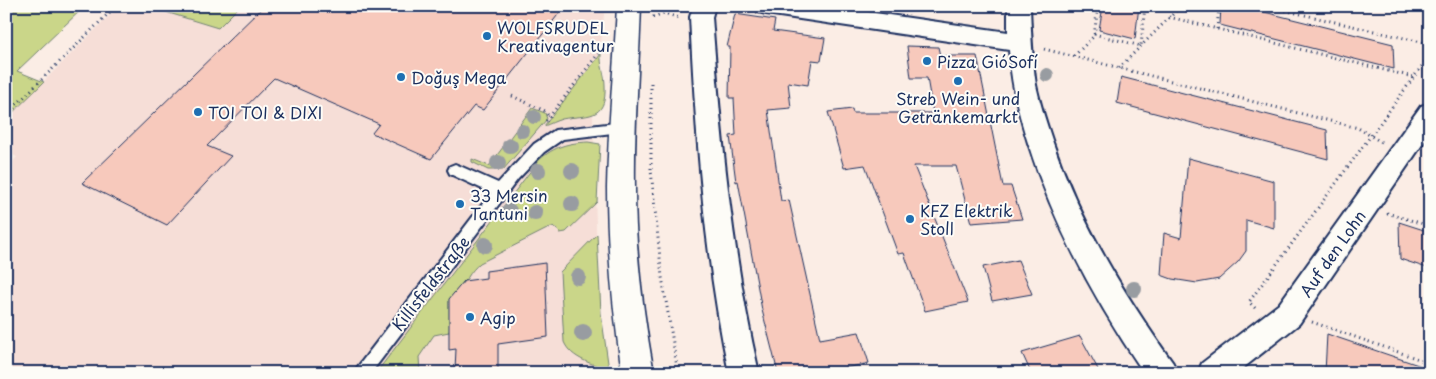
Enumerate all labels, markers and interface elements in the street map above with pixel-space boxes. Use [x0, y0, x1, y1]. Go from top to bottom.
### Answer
place label: WOLFSRUDEL Kreativagentur [497, 15, 614, 57]
marker: WOLFSRUDEL Kreativagentur [481, 30, 493, 42]
place label: Pizza GióSofí [937, 49, 1038, 73]
marker: Pizza GióSofí [921, 55, 933, 67]
place label: Doğuş Mega [411, 65, 506, 89]
marker: Doğuş Mega [395, 71, 407, 83]
marker: Streb Wein- und Getränkemarkt [952, 75, 964, 87]
place label: Streb Wein- und Getränkemarkt [896, 86, 1020, 128]
place label: TOI TOI & DIXI [208, 100, 322, 124]
marker: TOI TOI & DIXI [192, 106, 204, 118]
place label: 33 Mersin Tantuni [470, 183, 548, 225]
marker: 33 Mersin Tantuni [454, 198, 466, 210]
place label: KFZ Elektrik Stoll [920, 198, 1013, 240]
street label: Auf den Lohn [1293, 205, 1371, 301]
marker: KFZ Elektrik Stoll [904, 213, 916, 225]
street label: Killisfeldstraße [385, 230, 475, 336]
place label: Agip [480, 305, 516, 329]
marker: Agip [464, 311, 476, 323]

